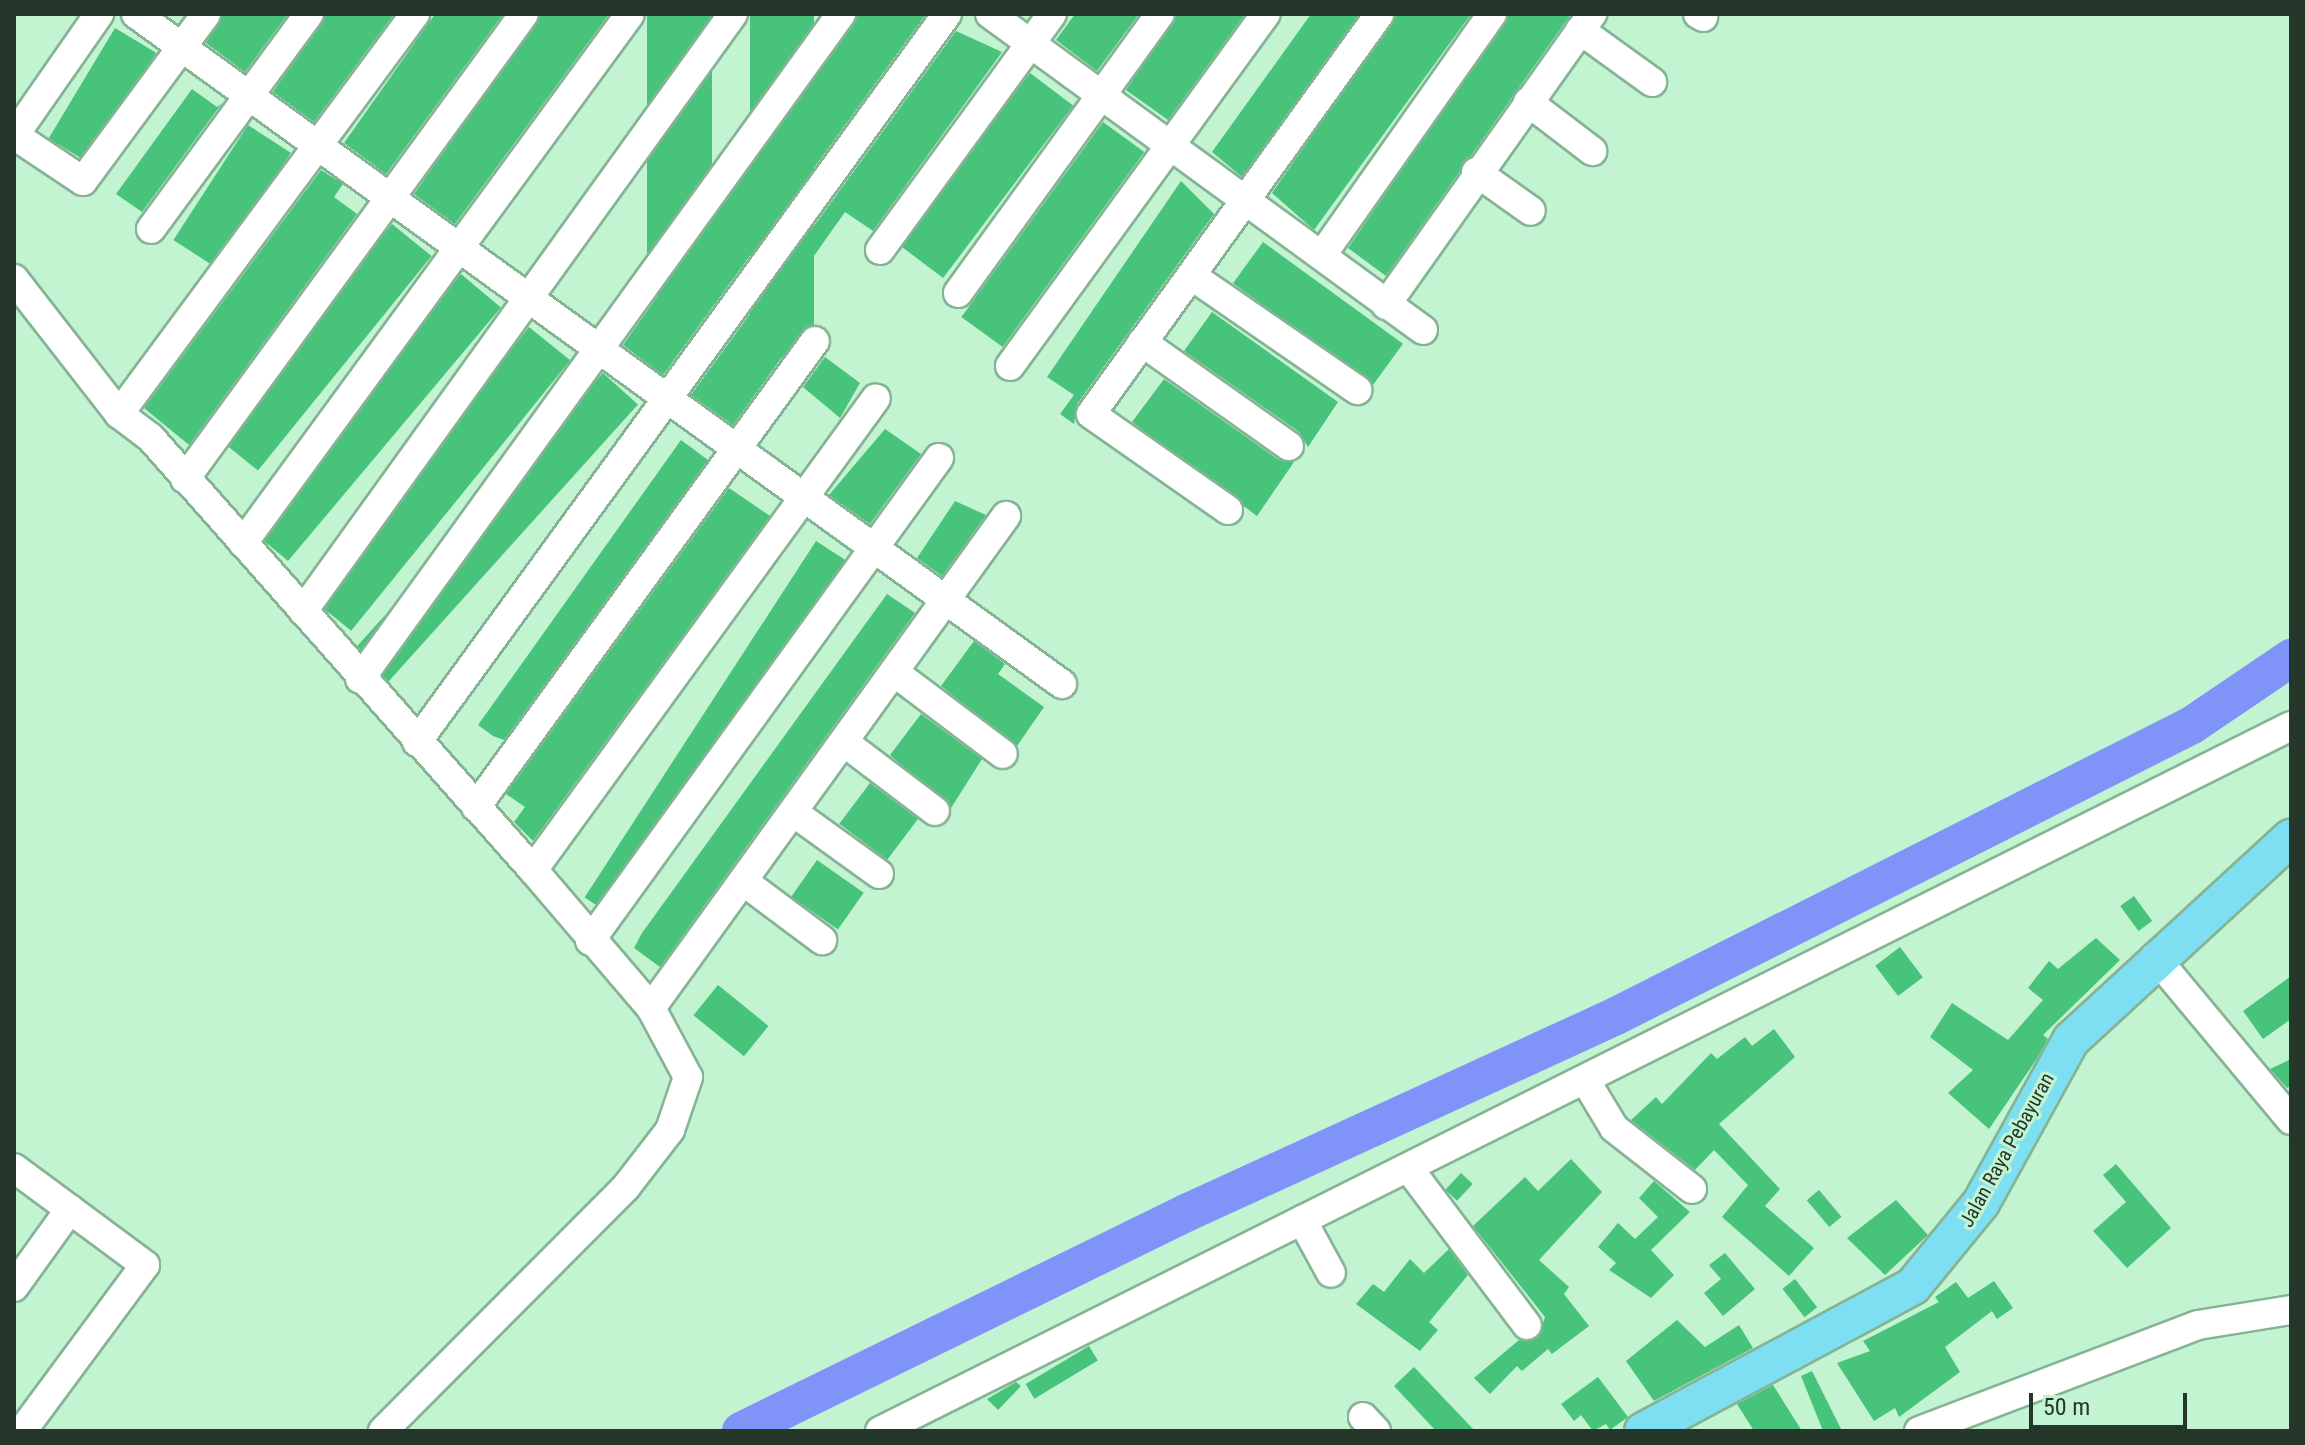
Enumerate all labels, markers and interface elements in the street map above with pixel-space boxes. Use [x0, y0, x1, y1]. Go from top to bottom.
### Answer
street label: Jalan Raya Pebayuran [1955, 1069, 2059, 1231]
scale bar [2033, 1377, 2191, 1427]
text: 50 m [2043, 1393, 2090, 1421]

